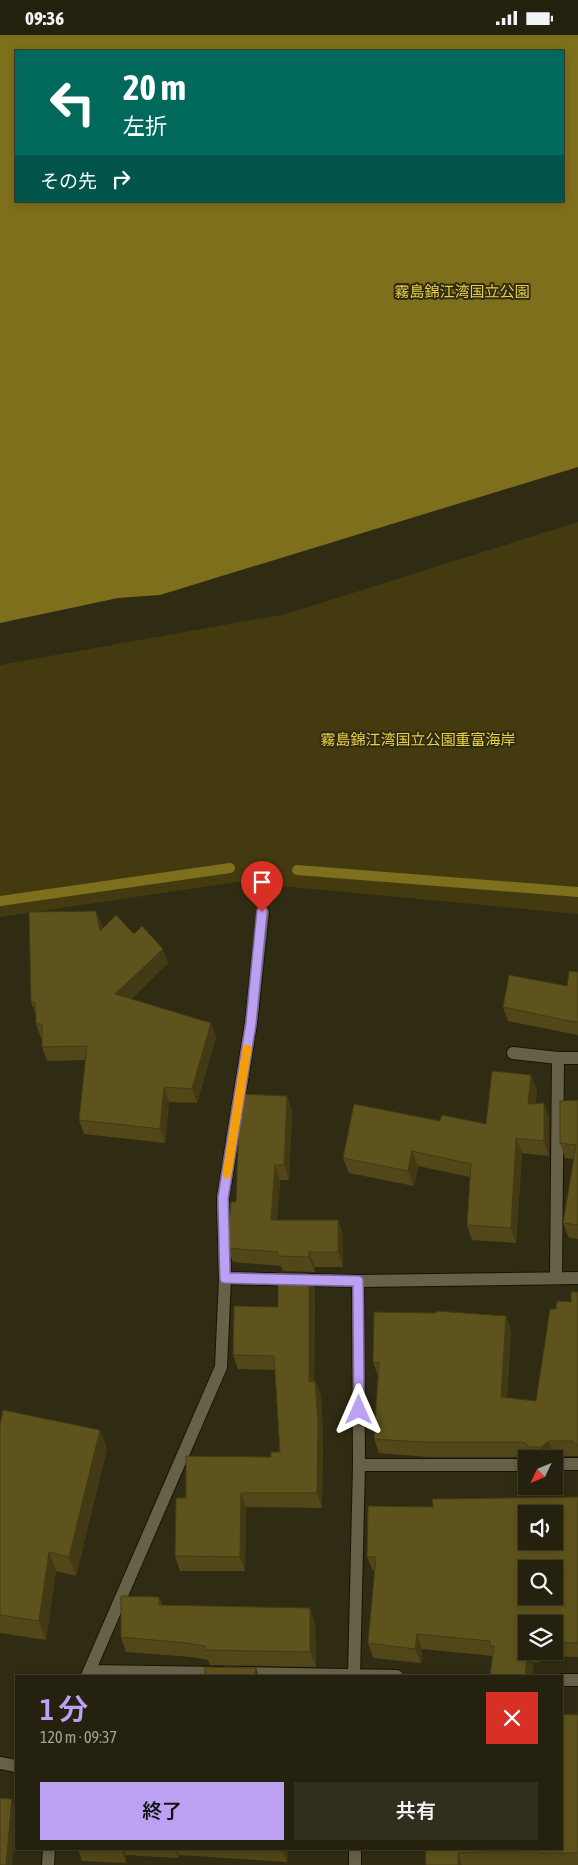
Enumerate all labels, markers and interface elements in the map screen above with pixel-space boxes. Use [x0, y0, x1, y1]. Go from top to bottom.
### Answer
text: 09:36 [25, 7, 64, 29]
text: 20 m [123, 67, 186, 107]
icon: left [40, 70, 105, 135]
text: 左折 [123, 113, 167, 139]
icon: right [107, 165, 135, 193]
text: その先 [40, 170, 97, 192]
park label: 霧島錦江湾国立公園 [394, 283, 530, 300]
park label: 霧島錦江湾国立公園重富海岸 [320, 731, 516, 748]
pin [241, 861, 283, 912]
icon: arrive [248, 868, 276, 896]
position arrow [332, 1383, 384, 1435]
north arrow [518, 1450, 562, 1495]
map controls [518, 1450, 563, 1660]
button: sound [518, 1505, 563, 1550]
button: search [518, 1560, 563, 1605]
button: layers [518, 1615, 563, 1660]
text: 1 分 [40, 1692, 88, 1726]
button: close [486, 1692, 538, 1744]
text: 120 m · 09:37 [40, 1728, 117, 1746]
button: 終了 [40, 1782, 284, 1840]
button: 共有 [294, 1782, 538, 1840]

